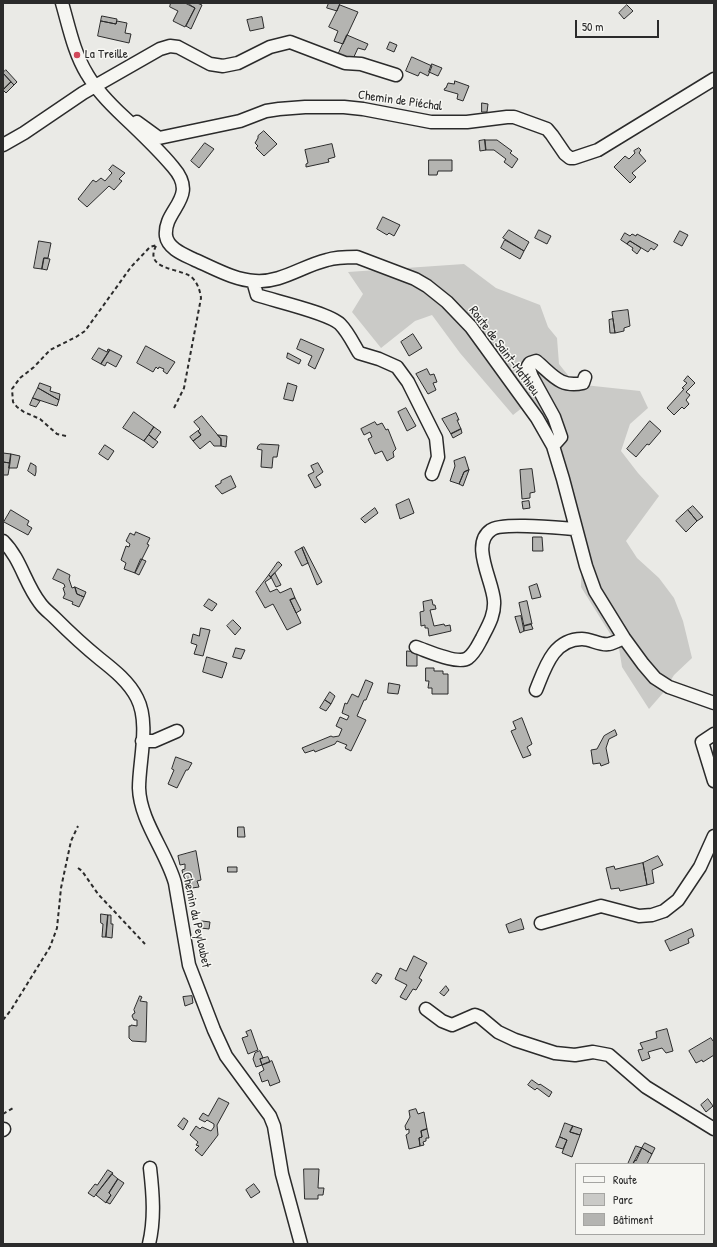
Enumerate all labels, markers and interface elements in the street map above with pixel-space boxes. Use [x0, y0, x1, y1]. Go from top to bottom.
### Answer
scale bar [577, 12, 661, 38]
text: 50 m [582, 18, 603, 35]
place label: La Treille [85, 47, 128, 63]
marker: La Treille [72, 50, 82, 60]
street label: Chemin de Piéchal [357, 87, 443, 115]
street label: Route de Saint-Mathieu [465, 303, 543, 399]
street label: Chemin du Peyloubet [178, 871, 214, 969]
legend [575, 1163, 705, 1235]
text: Route [613, 1171, 637, 1188]
text: Parc [613, 1191, 633, 1208]
text: Bâtiment [613, 1211, 653, 1228]

